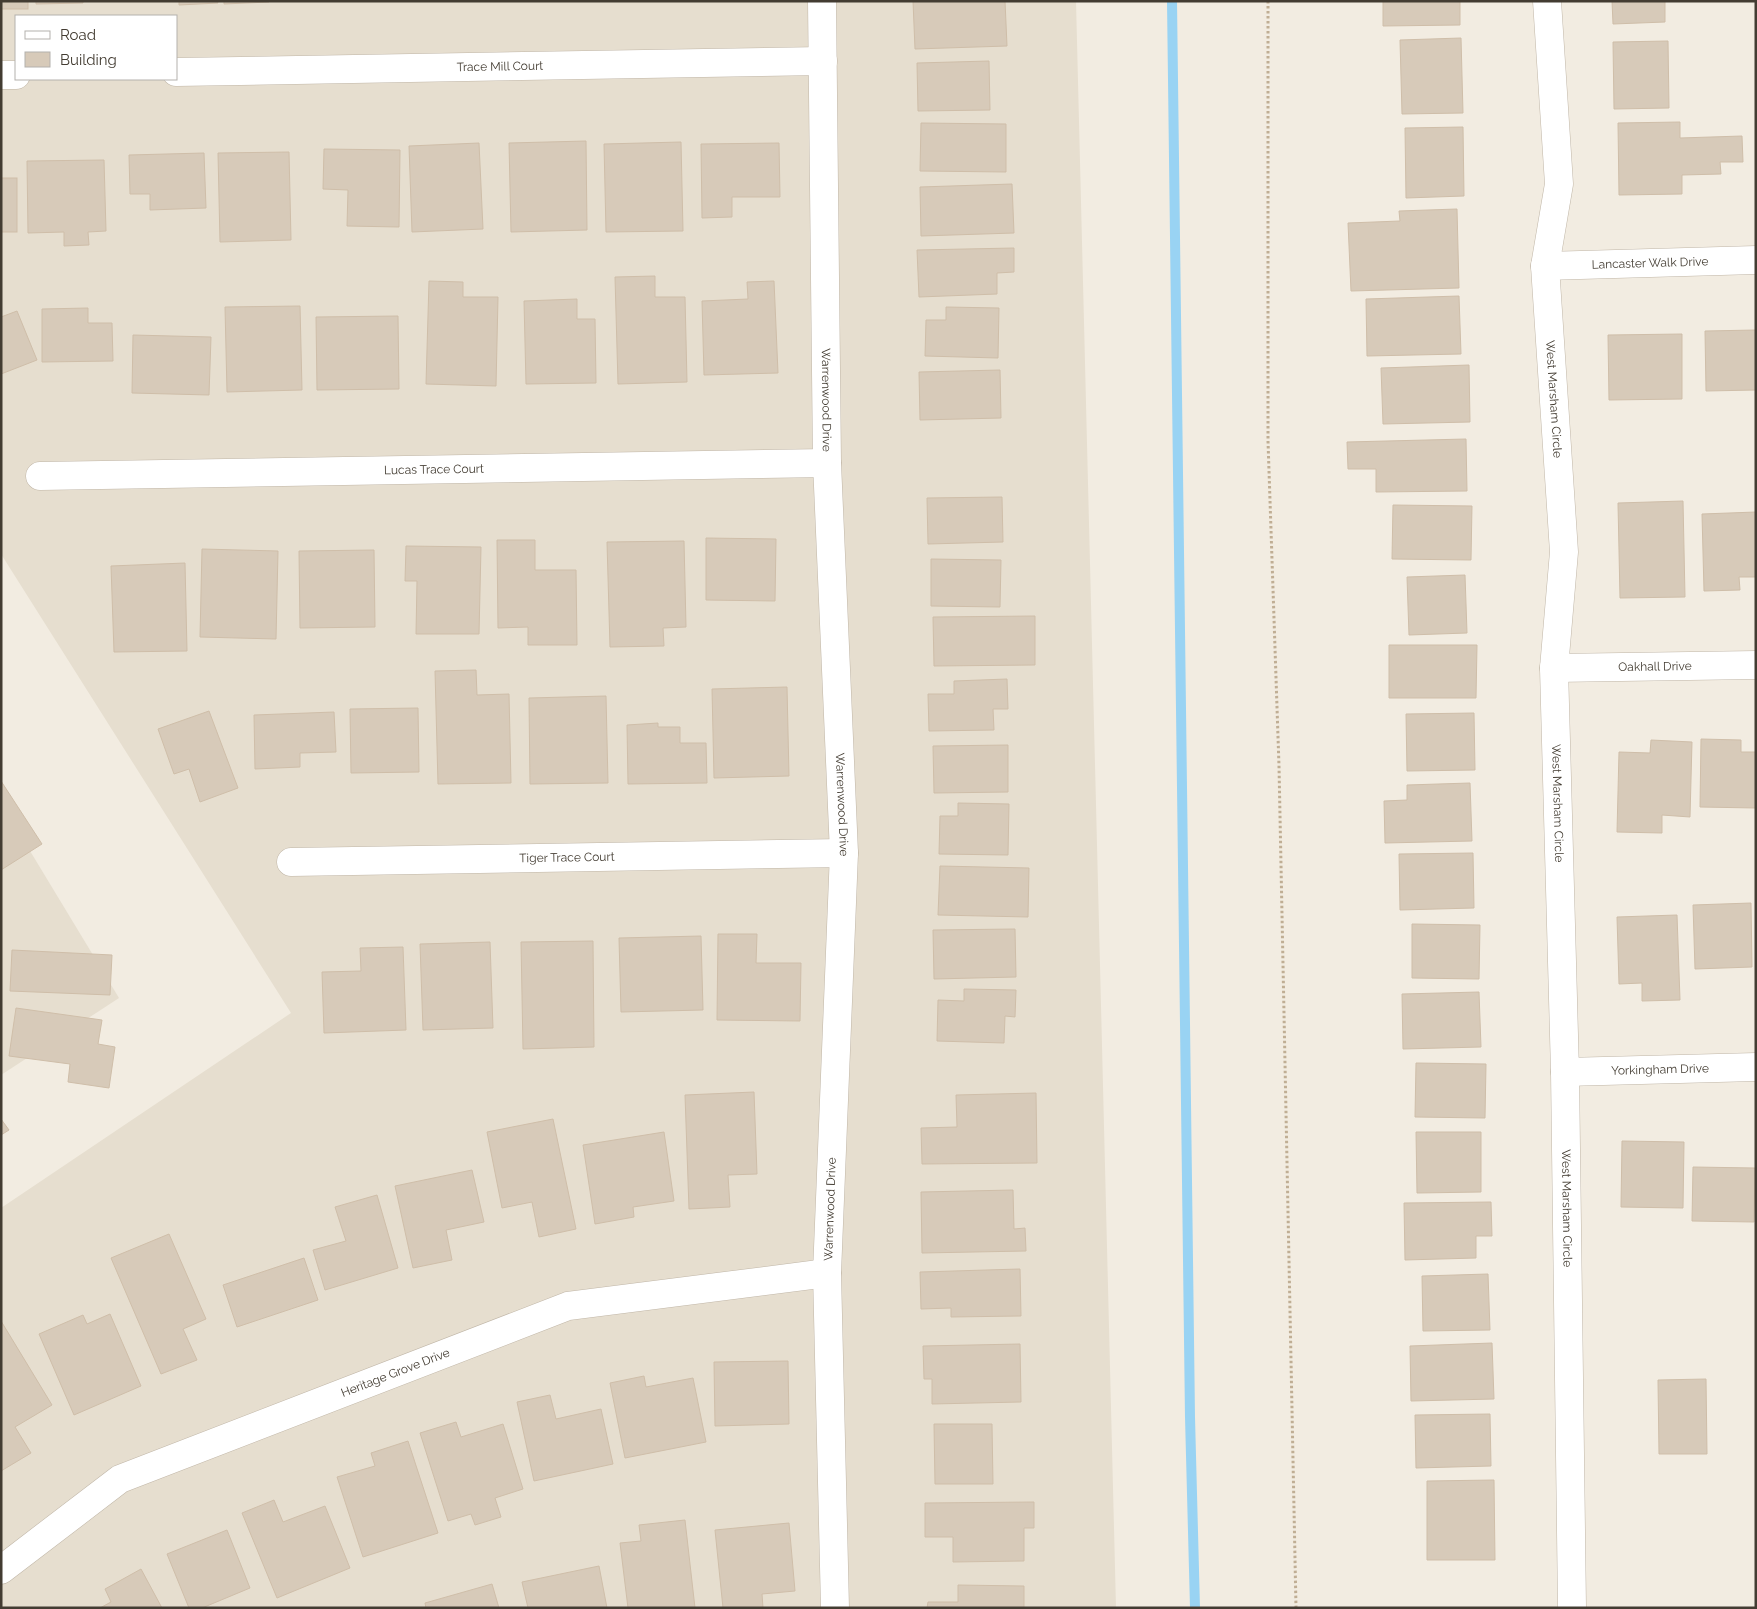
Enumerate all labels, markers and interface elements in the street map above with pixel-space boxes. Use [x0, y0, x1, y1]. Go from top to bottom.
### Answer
legend [15, 15, 178, 80]
text: Road [60, 26, 96, 44]
text: Building [60, 51, 117, 69]
street label: Trace Mill Court [456, 59, 543, 74]
street label: Lancaster Walk Drive [1591, 254, 1709, 272]
street label: West Marsham Circle [1543, 340, 1565, 459]
street label: Warrenwood Drive [819, 348, 834, 452]
street label: Lucas Trace Court [384, 462, 484, 477]
street label: Oakhall Drive [1618, 659, 1692, 674]
street label: West Marsham Circle [1549, 744, 1566, 863]
street label: Warrenwood Drive [833, 753, 851, 857]
street label: Tiger Trace Court [519, 850, 615, 865]
street label: Yorkingham Drive [1611, 1061, 1709, 1078]
street label: West Marsham Circle [1559, 1149, 1575, 1267]
street label: Warrenwood Drive [821, 1157, 839, 1261]
street label: Heritage Grove Drive [339, 1345, 452, 1400]

